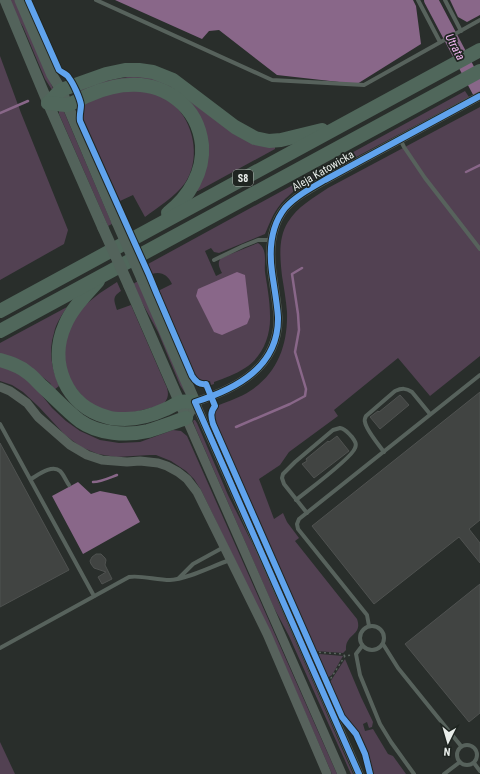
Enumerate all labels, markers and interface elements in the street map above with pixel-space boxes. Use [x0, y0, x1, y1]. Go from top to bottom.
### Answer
water label: Utrata [442, 31, 468, 63]
street label: Aleja Katowicka [290, 148, 356, 194]
road number: S8 [233, 170, 253, 186]
north arrow [428, 722, 468, 762]
text: N [443, 745, 451, 758]

